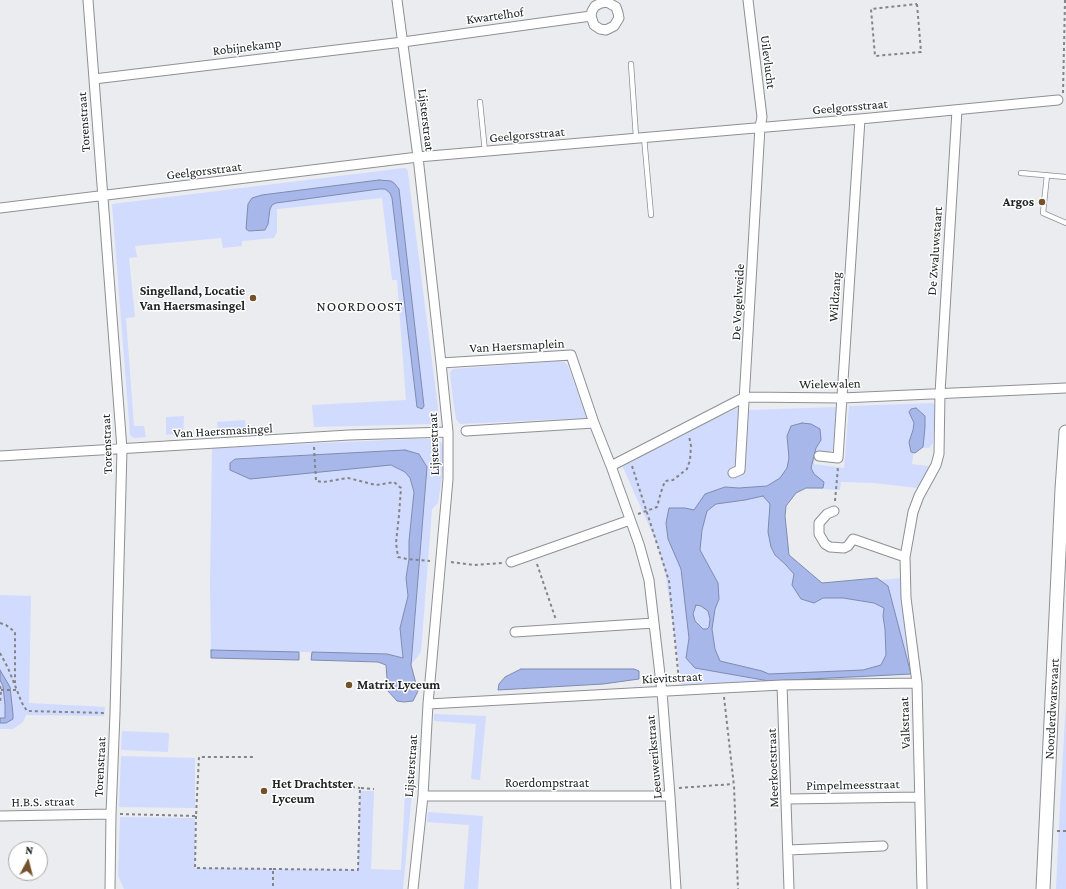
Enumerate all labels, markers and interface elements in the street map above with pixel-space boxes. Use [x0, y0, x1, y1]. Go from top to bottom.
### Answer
street label: Kwartelhof [465, 4, 525, 28]
street label: Uilevlucht [757, 34, 779, 90]
street label: Robijnekamp [212, 35, 282, 59]
street label: Lijsterstraat [414, 88, 438, 152]
street label: Torenstraat [74, 91, 94, 153]
street label: Geelgorsstraat [812, 96, 888, 118]
street label: Geelgorsstraat [489, 124, 565, 146]
street label: Geelgorsstraat [166, 159, 242, 183]
place label: Argos [1003, 194, 1034, 210]
marker: Argos [1037, 197, 1047, 207]
street label: De Zwaluwstaart [924, 206, 946, 296]
street label: De Vogelweide [728, 263, 748, 341]
street label: Wildzang [825, 271, 845, 323]
place label: Singelland, Locatie Van Haersmasingel [140, 283, 245, 314]
marker: Singelland, Locatie Van Haersmasingel [248, 293, 258, 303]
district label: NOORDOOST [317, 299, 403, 315]
street label: Van Haersmaplein [469, 336, 565, 356]
street label: Wielewalen [799, 376, 861, 392]
street label: Lijsterstraat [425, 412, 443, 476]
street label: Torenstraat [98, 414, 116, 474]
street label: Van Haersmasingel [173, 421, 273, 441]
street label: Noorderdwarsvaart [1042, 658, 1062, 760]
street label: Kievitstraat [642, 669, 702, 687]
place label: Matrix Lyceum [357, 677, 440, 693]
marker: Matrix Lyceum [344, 680, 354, 690]
street label: Valkstraat [896, 696, 914, 750]
street label: Leeuwerikstraat [643, 714, 665, 800]
street label: Meerkoetstraat [764, 728, 782, 808]
street label: Lijsterstraat [401, 734, 421, 798]
street label: Torenstraat [91, 737, 109, 797]
street label: Roerdompstraat [505, 775, 589, 791]
place label: Het Drachtster Lyceum [272, 776, 353, 807]
street label: Pimpelmeesstraat [806, 776, 900, 794]
marker: Het Drachtster Lyceum [259, 786, 269, 796]
street label: H.B.S. straat [11, 794, 75, 810]
north arrow [8, 841, 48, 881]
text: N [25, 844, 34, 856]

